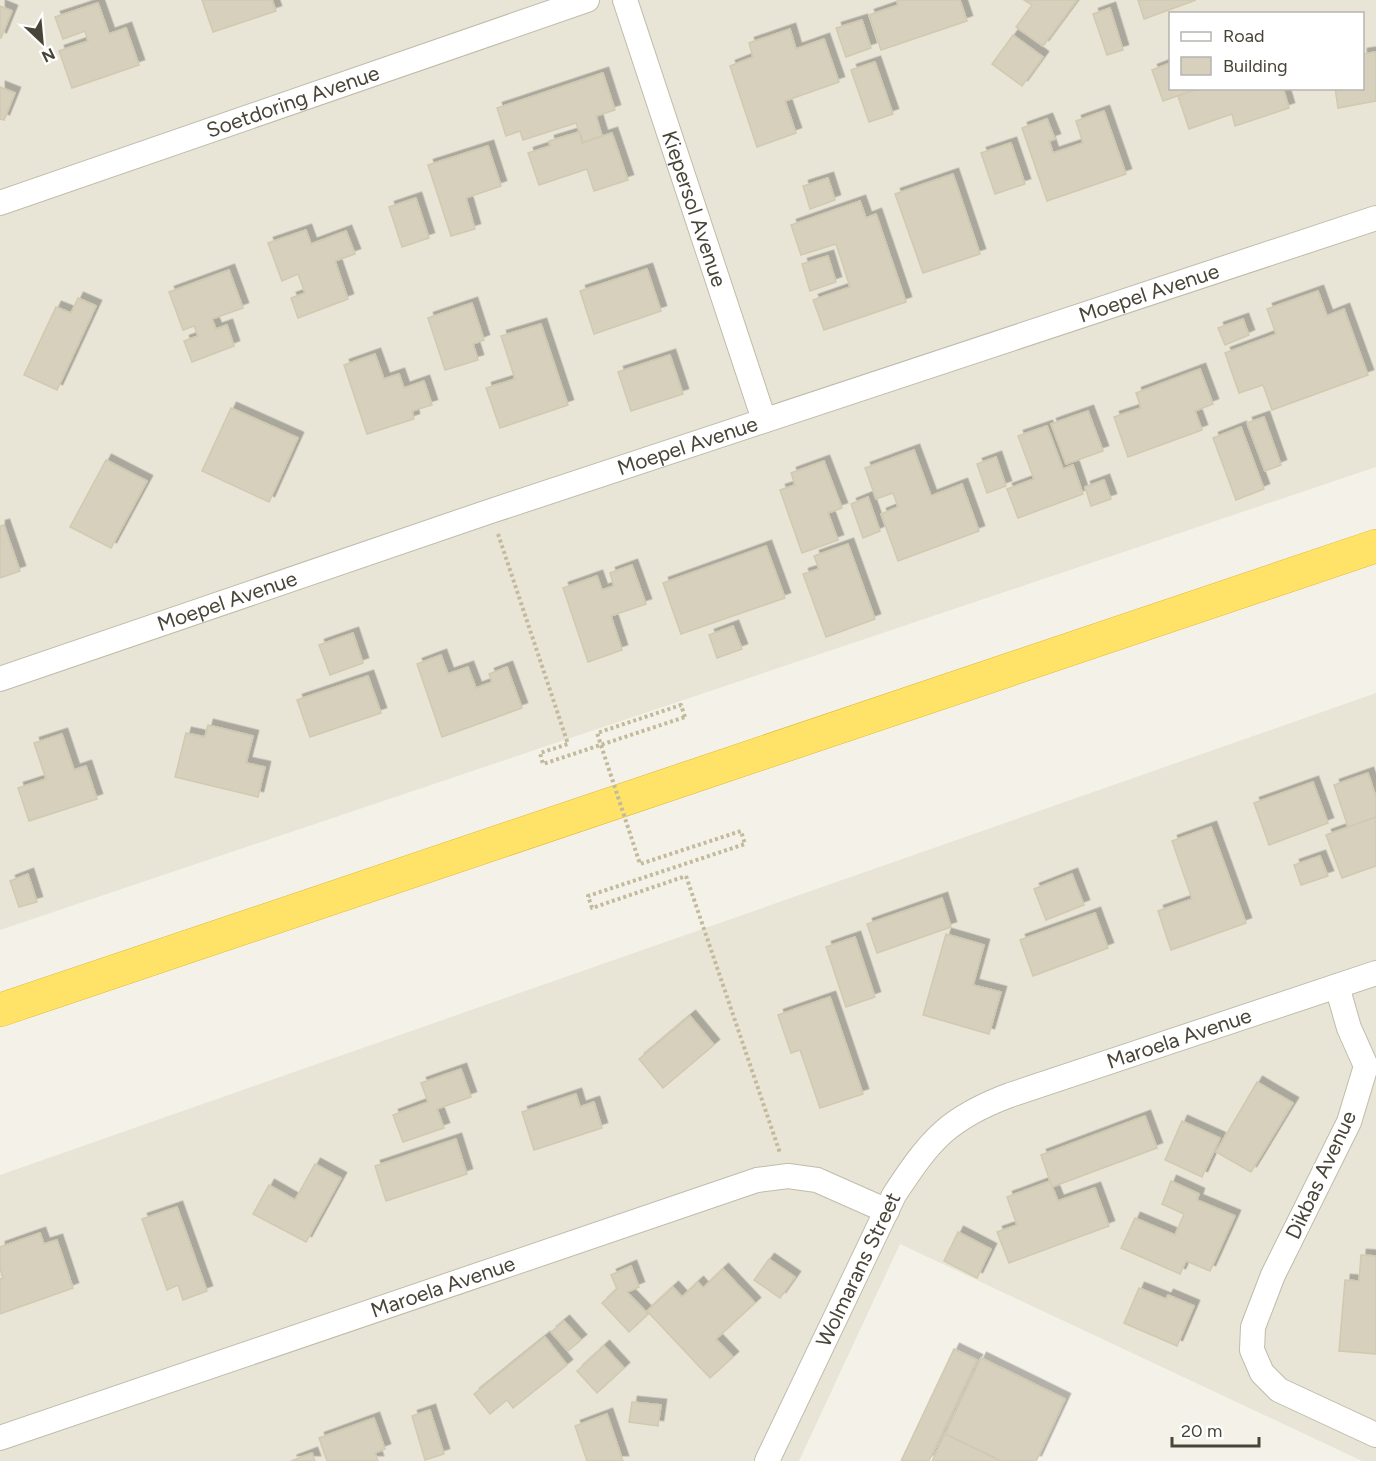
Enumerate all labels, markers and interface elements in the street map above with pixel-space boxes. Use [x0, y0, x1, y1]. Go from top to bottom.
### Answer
north arrow [12, 12, 72, 72]
legend [1169, 12, 1364, 90]
text: Road [1223, 25, 1264, 47]
text: N [39, 44, 58, 66]
text: Building [1223, 55, 1288, 77]
street label: Soetdoring Avenue [203, 60, 383, 143]
street label: Kiepersol Avenue [657, 127, 732, 290]
street label: Moepel Avenue [1075, 258, 1222, 328]
street label: Moepel Avenue [614, 411, 761, 480]
street label: Moepel Avenue [154, 565, 300, 636]
street label: Maroela Avenue [1104, 1002, 1255, 1074]
street label: Dikbas Avenue [1280, 1107, 1361, 1243]
street label: Wolmarans Street [810, 1188, 905, 1351]
street label: Maroela Avenue [367, 1250, 518, 1323]
scale bar [1172, 1410, 1259, 1448]
text: 20 m [1181, 1420, 1222, 1442]

